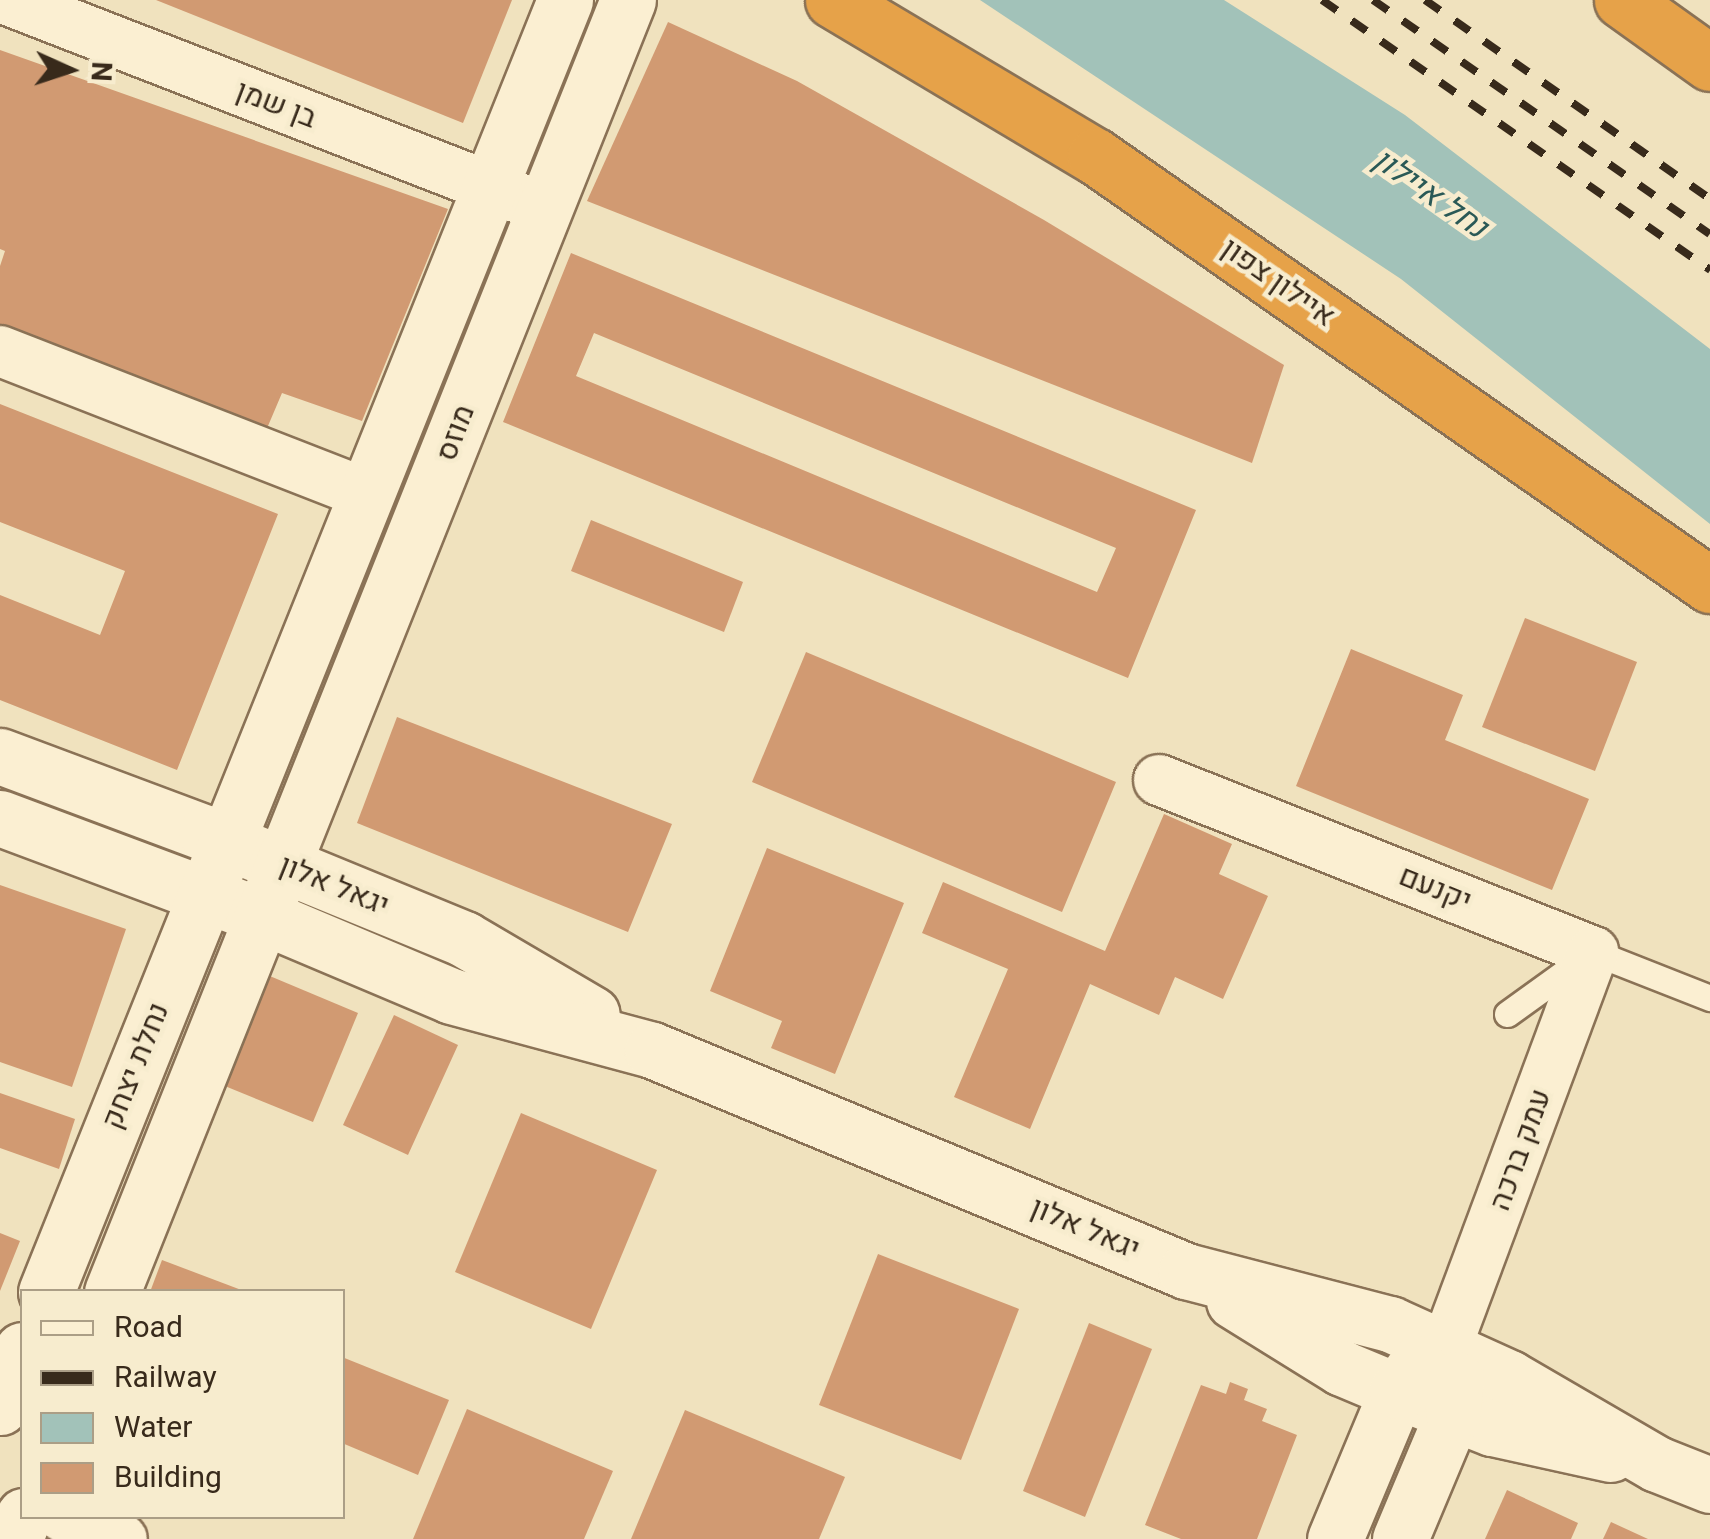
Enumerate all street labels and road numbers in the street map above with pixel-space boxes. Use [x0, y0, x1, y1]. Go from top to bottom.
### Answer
street label: בן שמן [231, 73, 321, 137]
street label: איילון צפון [1214, 231, 1342, 335]
street label: מוזס [429, 400, 483, 466]
street label: יגאל אלון [274, 848, 394, 924]
street label: יקנעם [1393, 858, 1477, 920]
street label: נחלת יצחק [94, 998, 178, 1134]
street label: עמק ברכה [1482, 1084, 1560, 1216]
street label: יגאל אלון [1025, 1190, 1145, 1268]

